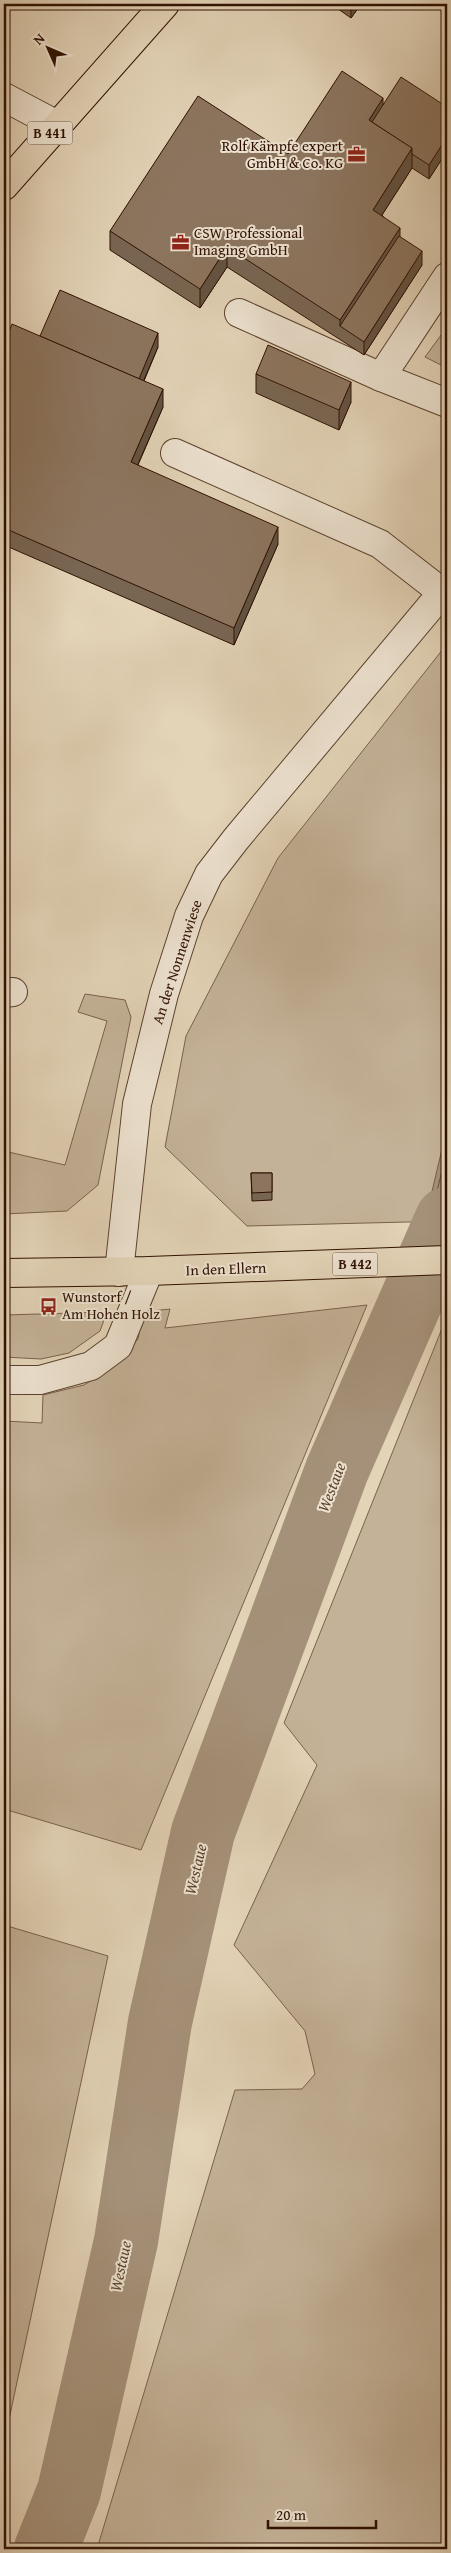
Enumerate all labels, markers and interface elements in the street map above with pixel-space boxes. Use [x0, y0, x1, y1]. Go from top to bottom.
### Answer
north arrow [22, 22, 72, 72]
text: N [28, 28, 50, 49]
road number: B 441 [28, 122, 72, 144]
place label: Rolf Kämpfe expert GmbH & Co. KG [222, 135, 344, 173]
office icon: Rolf Kämpfe expert GmbH & Co. KG [347, 145, 367, 165]
place label: CSW Professional Imaging GmbH [194, 222, 303, 260]
office icon: CSW Professional Imaging GmbH [170, 232, 190, 252]
street label: An der Nonnenwiese [146, 897, 207, 1027]
road number: B 442 [332, 1252, 378, 1276]
street label: In den Ellern [185, 1257, 267, 1280]
place label: Wunstorf / Am Hohen Holz [62, 1286, 160, 1324]
bus stop icon: Wunstorf / Am Hohen Holz [38, 1296, 58, 1316]
water label: Westaue [311, 1458, 352, 1515]
water label: Westaue [178, 1841, 213, 1897]
water label: Westaue [103, 2238, 137, 2294]
scale bar [268, 2498, 376, 2530]
text: 20 m [276, 2504, 307, 2525]

